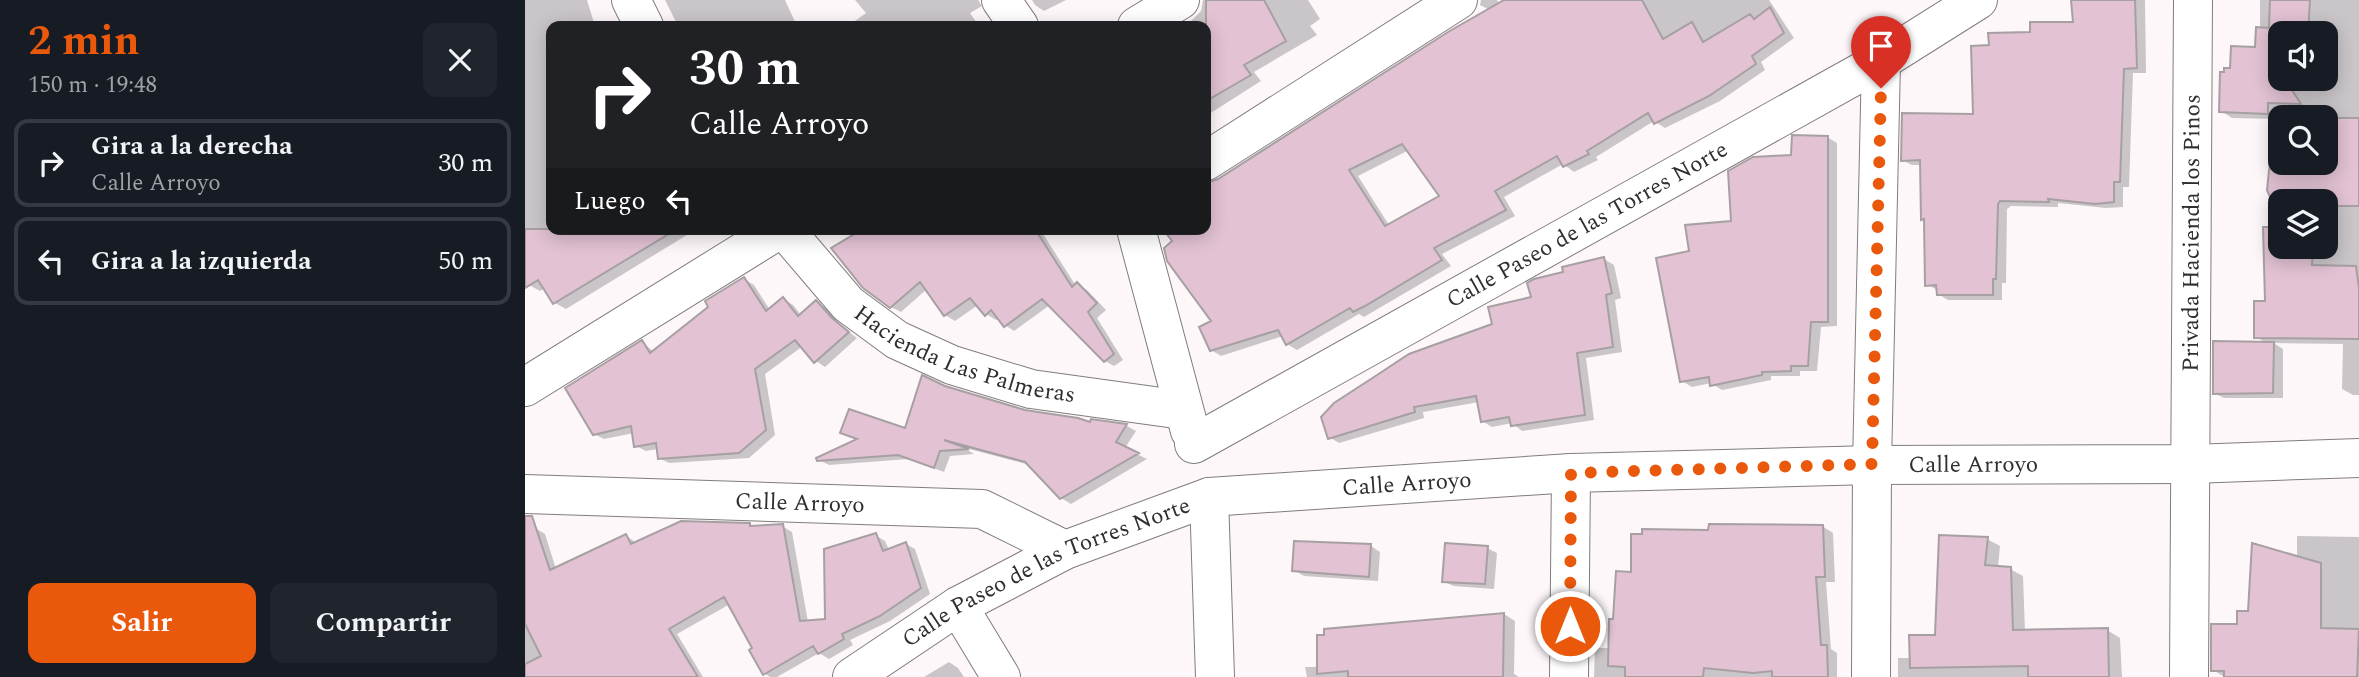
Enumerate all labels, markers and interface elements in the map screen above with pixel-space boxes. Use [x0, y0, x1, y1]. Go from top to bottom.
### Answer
text: 2 min [28, 10, 140, 73]
pin [1851, 16, 1911, 88]
map controls [2268, 21, 2338, 259]
button: sound [2268, 21, 2338, 91]
button: close [423, 23, 497, 97]
icon: arrive [1862, 27, 1900, 65]
text: 30 m [689, 32, 800, 107]
icon: right [574, 49, 665, 140]
text: 150 m · 19:48 [28, 68, 157, 103]
street label: Privada Hacienda los Pinos [2173, 94, 2210, 372]
text: Calle Arroyo [689, 100, 869, 149]
button: search [2268, 105, 2338, 175]
text: Gira a la derecha [91, 126, 293, 166]
street label: Calle Paseo de las Torres Norte [1440, 132, 1734, 317]
text: 30 m [438, 143, 493, 183]
icon: right [32, 144, 70, 182]
text: Calle Arroyo [91, 166, 221, 201]
text: Luego [574, 181, 646, 221]
icon: left [660, 182, 698, 220]
button: layers [2268, 189, 2338, 259]
text: Gira a la izquierda [91, 241, 312, 281]
text: 50 m [438, 241, 493, 281]
icon: left [32, 242, 70, 280]
street label: Hacienda Las Palmeras [846, 296, 1077, 412]
street label: Calle Arroyo [1908, 447, 2038, 482]
street label: Calle Arroyo [1341, 462, 1473, 506]
street label: Calle Arroyo [734, 483, 865, 523]
street label: Calle Paseo de las Torres Norte [895, 488, 1195, 656]
button: Salir [28, 583, 256, 663]
button: Compartir [270, 583, 497, 663]
position arrow [1533, 589, 1607, 663]

